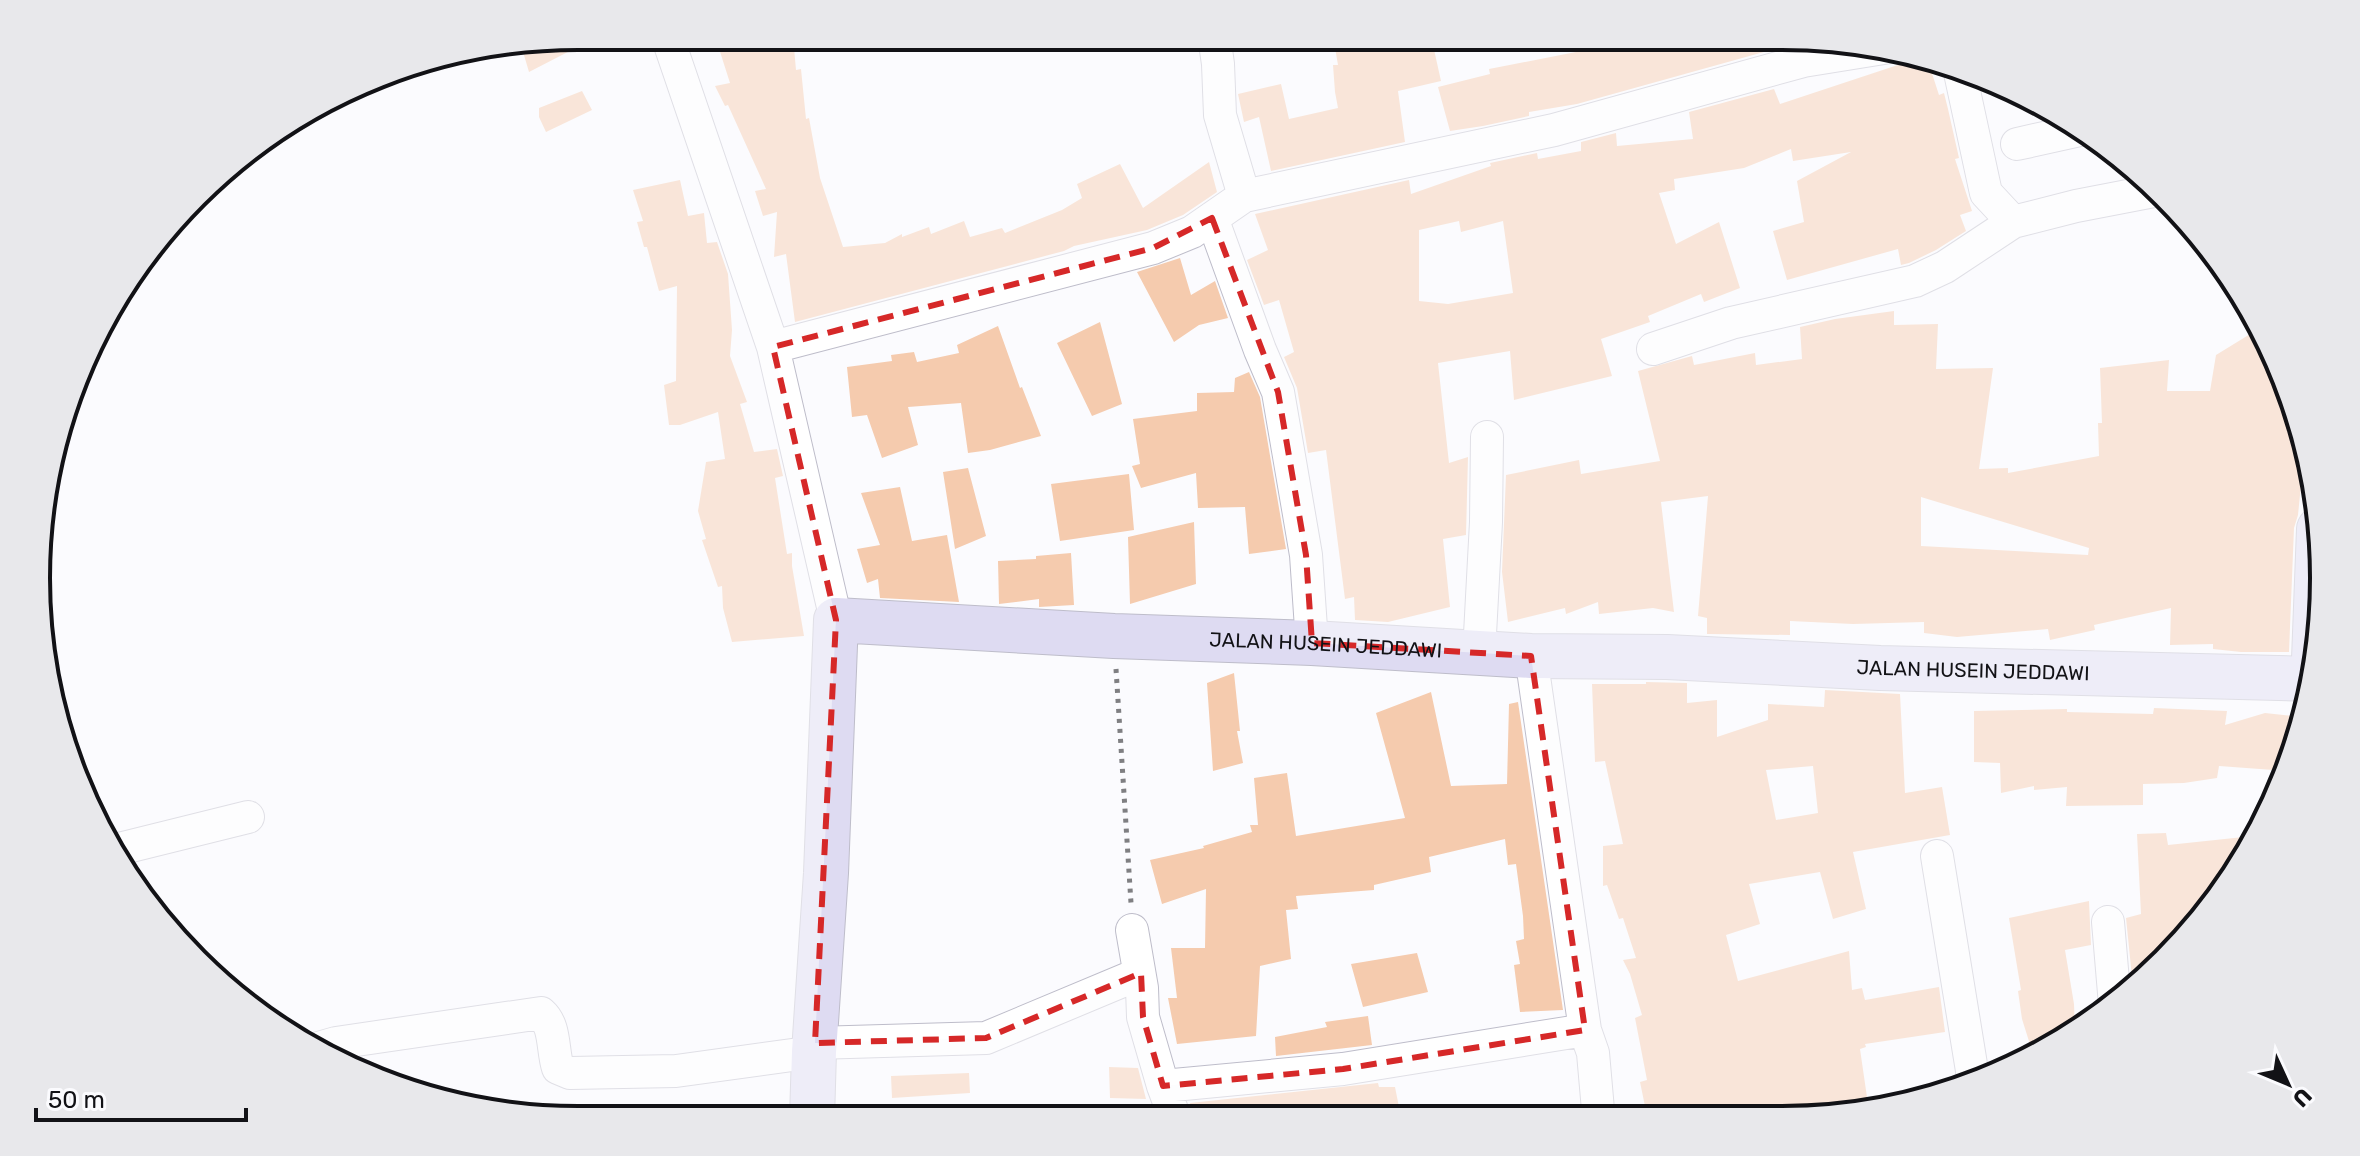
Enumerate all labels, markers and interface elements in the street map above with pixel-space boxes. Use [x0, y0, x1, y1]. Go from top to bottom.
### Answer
street label: JALAN HUSEIN JEDDAWI [1209, 627, 1443, 663]
street label: JALAN HUSEIN JEDDAWI [1856, 655, 2090, 685]
north arrow [2248, 1044, 2328, 1124]
scale bar [36, 1072, 246, 1122]
text: U [2287, 1082, 2317, 1113]
text: 50 m [48, 1086, 105, 1114]

